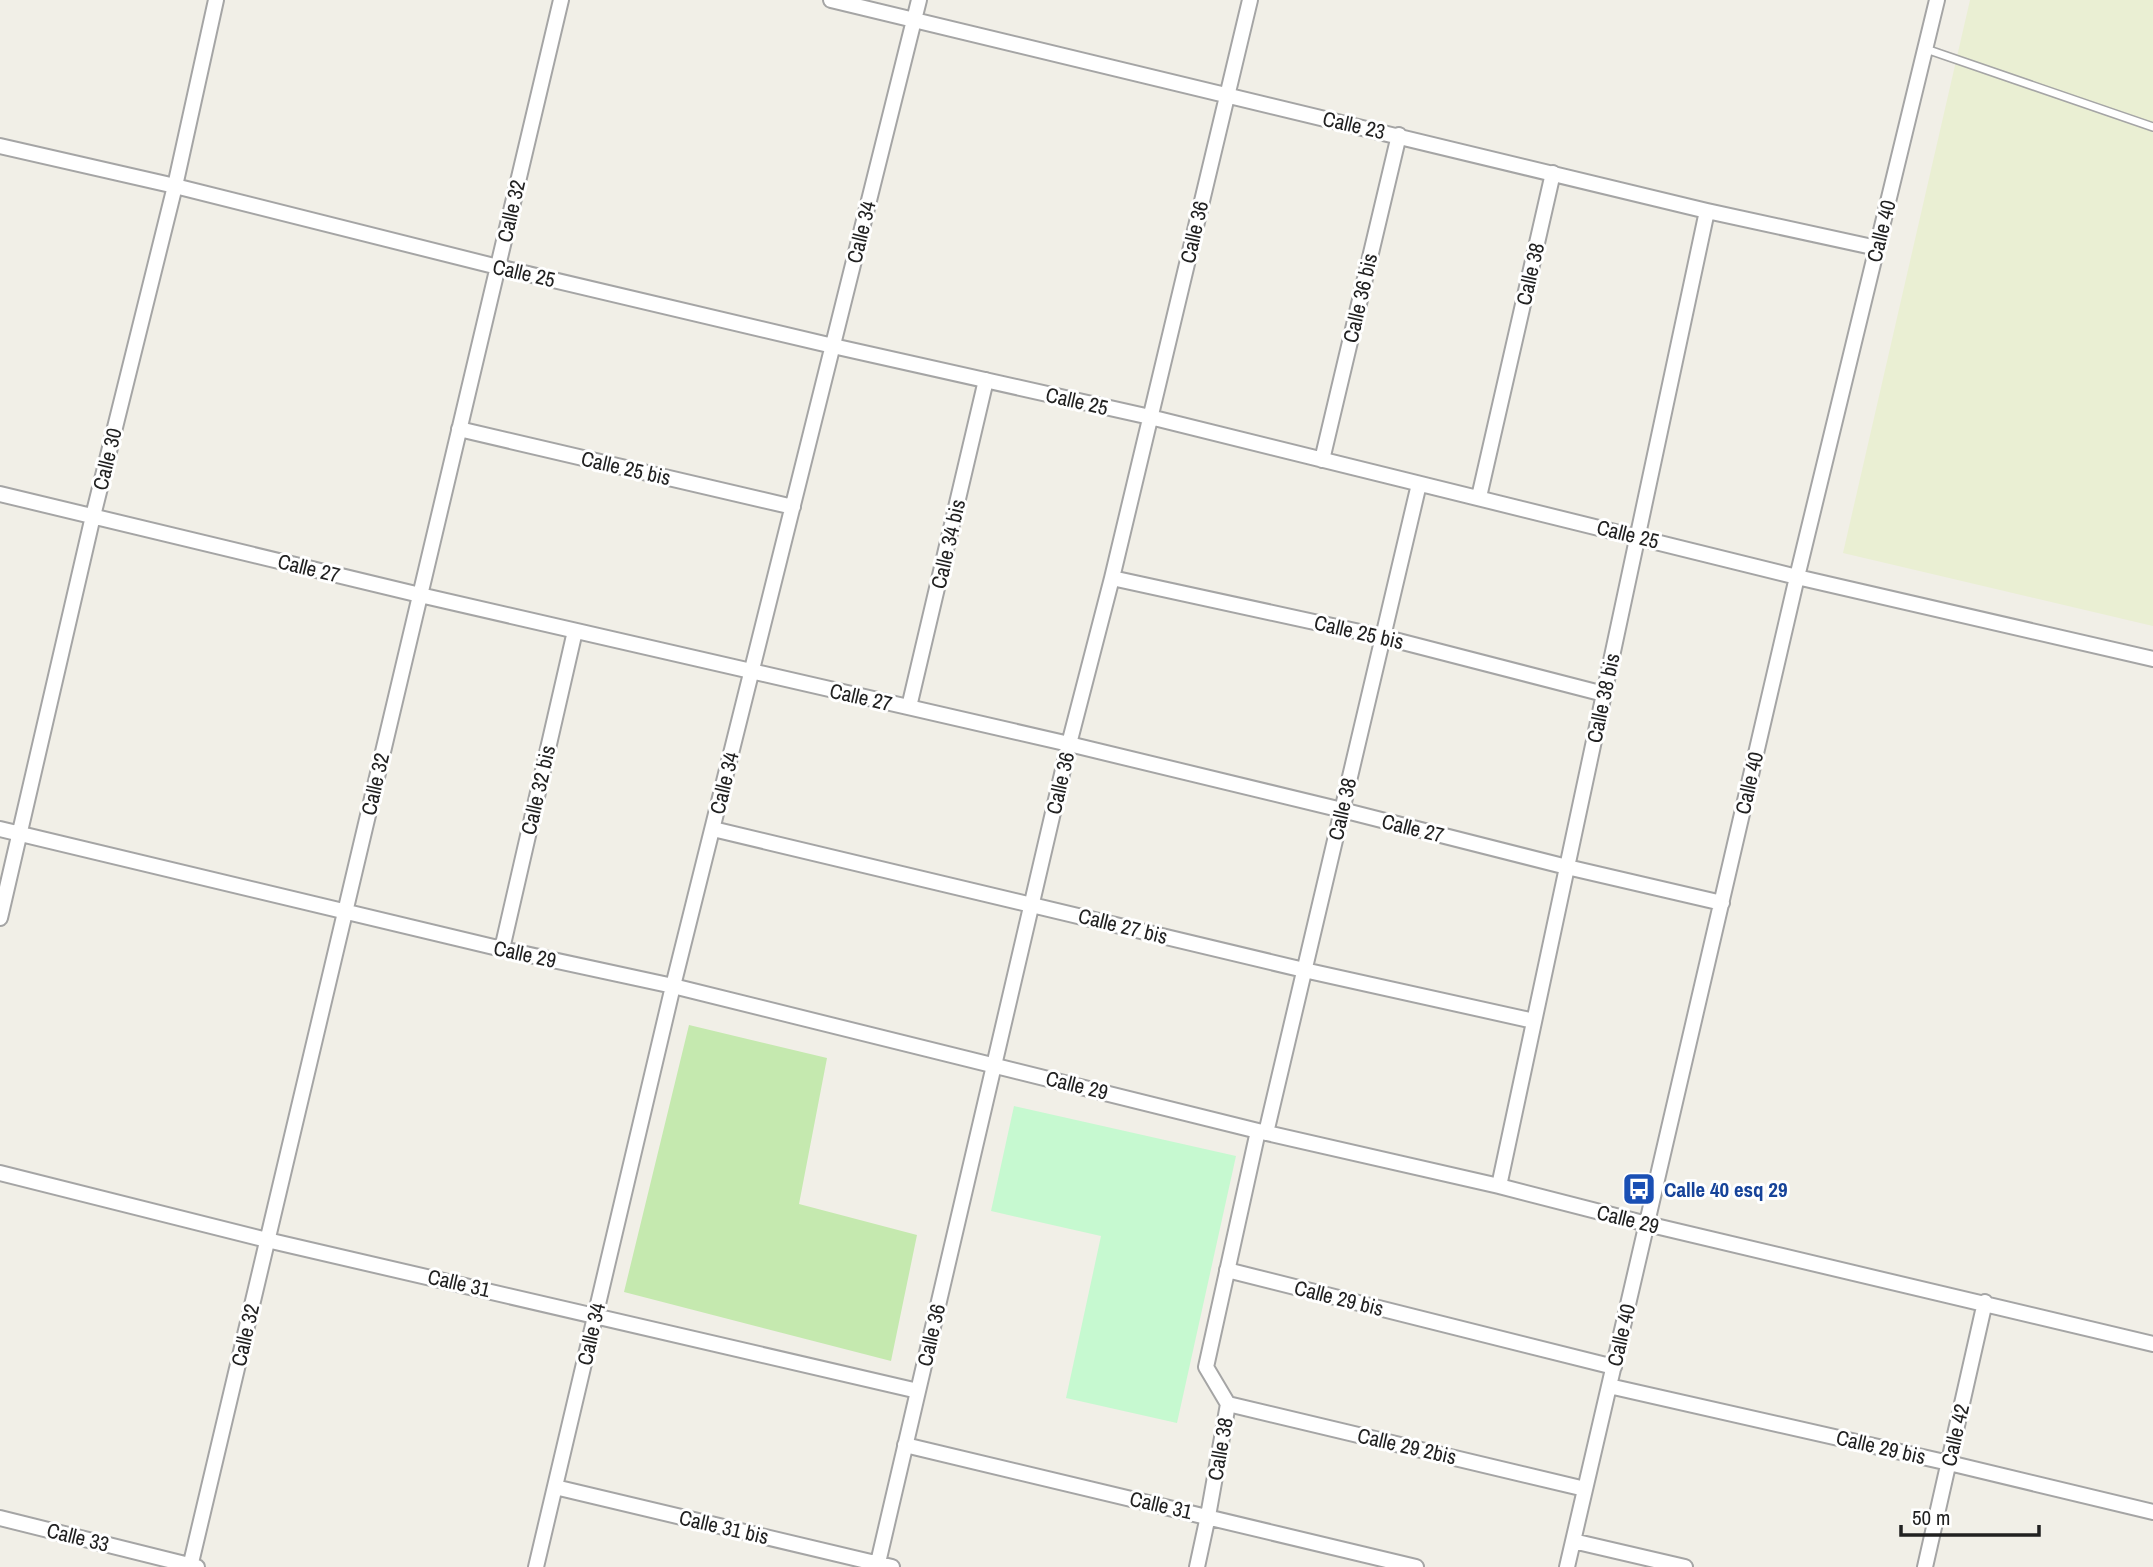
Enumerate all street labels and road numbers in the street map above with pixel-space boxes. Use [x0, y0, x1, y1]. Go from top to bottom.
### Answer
street label: Calle 23 [1320, 104, 1388, 146]
street label: Calle 32 [490, 177, 532, 245]
street label: Calle 34 [839, 197, 883, 266]
street label: Calle 40 [1859, 197, 1903, 265]
street label: Calle 36 [1173, 198, 1215, 266]
street label: Calle 38 [1509, 240, 1551, 308]
street label: Calle 36 bis [1336, 250, 1384, 346]
street label: Calle 25 [490, 252, 558, 294]
street label: Calle 25 [1043, 380, 1111, 422]
street label: Calle 30 [85, 425, 129, 493]
street label: Calle 25 bis [578, 444, 674, 492]
street label: Calle 34 bis [924, 496, 972, 592]
street label: Calle 25 [1594, 512, 1662, 556]
street label: Calle 27 [275, 546, 343, 590]
street label: Calle 25 bis [1311, 608, 1407, 656]
street label: Calle 38 bis [1579, 651, 1627, 745]
street label: Calle 27 [827, 676, 895, 718]
street label: Calle 32 bis [514, 742, 562, 838]
street label: Calle 34 [702, 748, 746, 817]
street label: Calle 36 [1039, 749, 1081, 817]
street label: Calle 40 [1728, 749, 1770, 817]
street label: Calle 32 [354, 750, 396, 818]
street label: Calle 38 [1321, 775, 1363, 843]
street label: Calle 27 [1379, 806, 1447, 850]
street label: Calle 27 bis [1075, 901, 1171, 951]
street label: Calle 29 [491, 933, 559, 975]
street label: Calle 29 [1043, 1063, 1111, 1107]
street label: Calle 29 [1594, 1197, 1662, 1241]
street label: Calle 31 [425, 1262, 493, 1304]
street label: Calle 29 bis [1291, 1273, 1387, 1323]
street label: Calle 34 [570, 1300, 612, 1368]
street label: Calle 32 [224, 1301, 266, 1369]
street label: Calle 36 [910, 1301, 952, 1369]
street label: Calle 40 [1600, 1301, 1642, 1369]
street label: Calle 42 [1934, 1401, 1976, 1469]
street label: Calle 38 [1200, 1415, 1240, 1483]
street label: Calle 29 2bis [1355, 1421, 1459, 1471]
street label: Calle 29 bis [1833, 1423, 1929, 1471]
street label: Calle 31 [1127, 1484, 1195, 1526]
street label: Calle 31 bis [676, 1503, 772, 1551]
street label: Calle 33 [44, 1515, 112, 1559]

